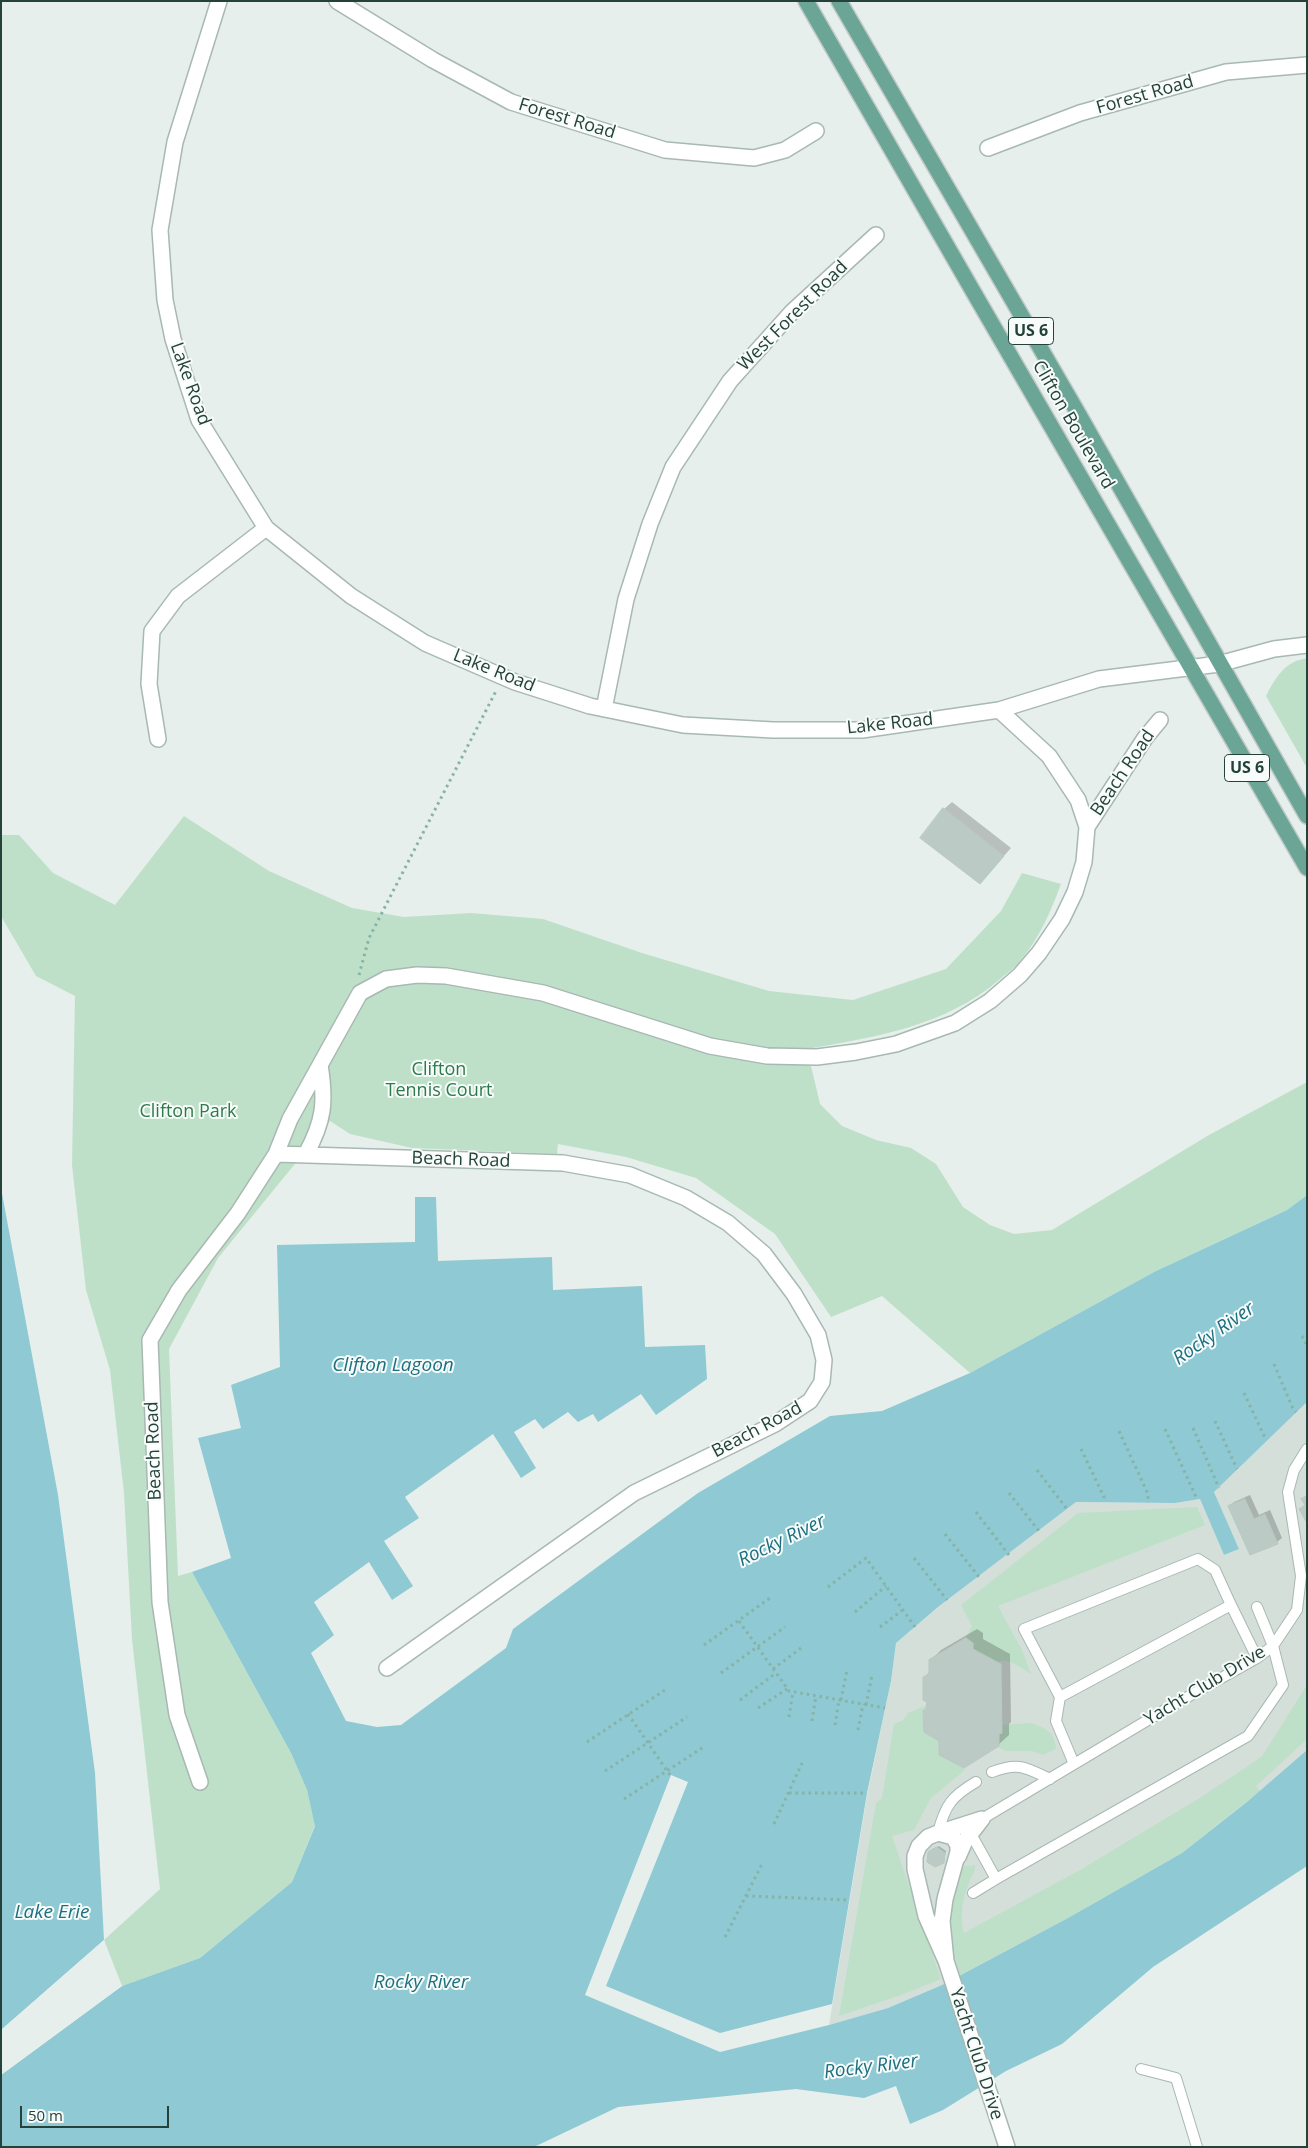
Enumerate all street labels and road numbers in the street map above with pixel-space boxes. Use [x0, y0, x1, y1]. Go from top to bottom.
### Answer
street label: Forest Road [1094, 71, 1196, 119]
street label: Forest Road [516, 94, 618, 144]
street label: West Forest Road [734, 257, 852, 375]
road number: US 6 [1008, 318, 1054, 344]
street label: Lake Road [165, 340, 215, 428]
street label: Clifton Boulevard [1027, 357, 1119, 493]
street label: Lake Road [450, 645, 538, 697]
street label: Lake Road [846, 709, 934, 739]
street label: Beach Road [1086, 726, 1160, 820]
road number: US 6 [1224, 754, 1270, 781]
street label: Beach Road [411, 1147, 511, 1173]
street label: Beach Road [708, 1397, 806, 1463]
street label: Beach Road [141, 1401, 167, 1501]
street label: Yacht Club Drive [1141, 1641, 1269, 1731]
street label: Yacht Club Drive [944, 1985, 1008, 2123]

